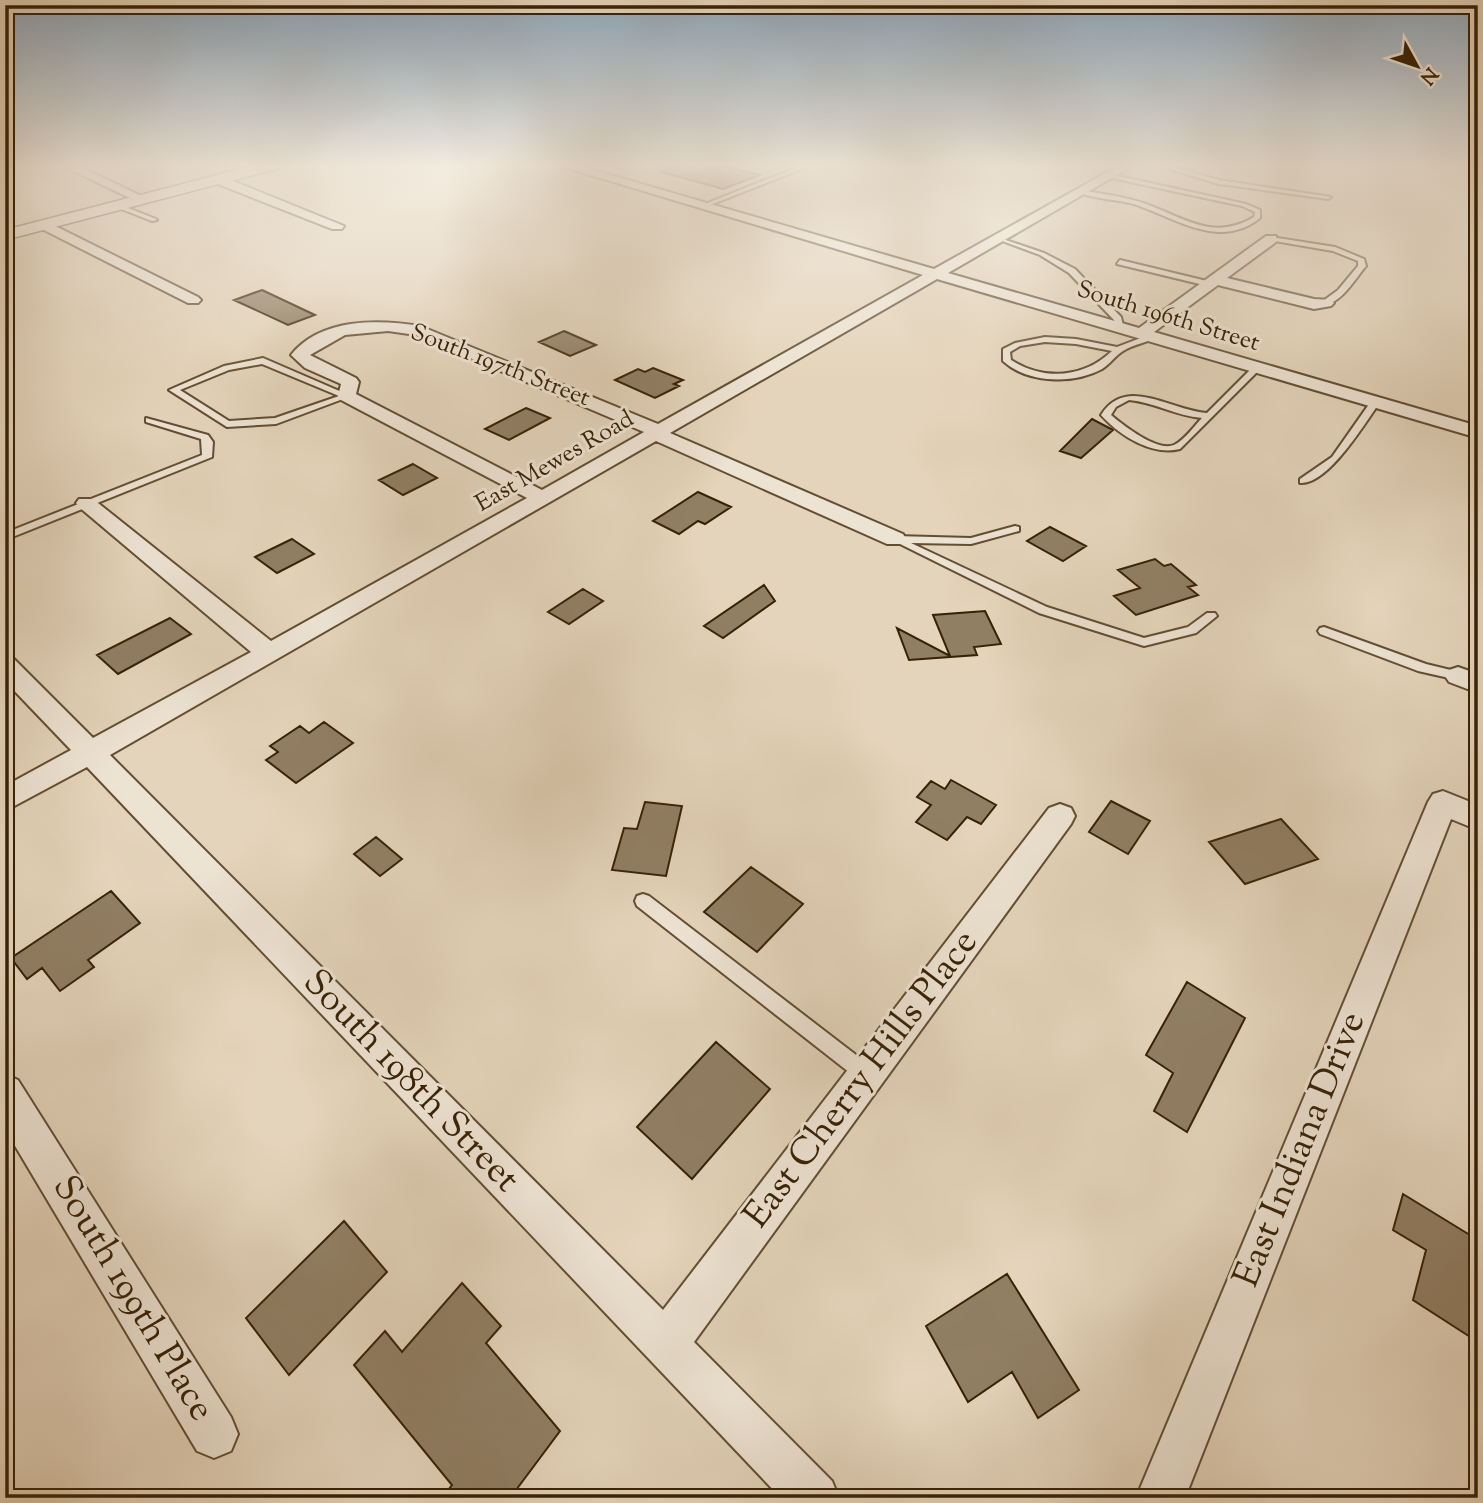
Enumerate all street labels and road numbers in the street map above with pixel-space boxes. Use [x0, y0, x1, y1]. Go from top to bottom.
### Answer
street label: South 196th Street [1072, 273, 1264, 361]
street label: South 197th Street [405, 316, 595, 416]
street label: East Mewes Road [470, 403, 641, 521]
street label: East Cherry Hills Place [732, 919, 992, 1241]
street label: South 198th Street [289, 958, 531, 1206]
street label: East Indiana Drive [1221, 1004, 1381, 1296]
street label: South 199th Place [37, 1166, 227, 1432]

